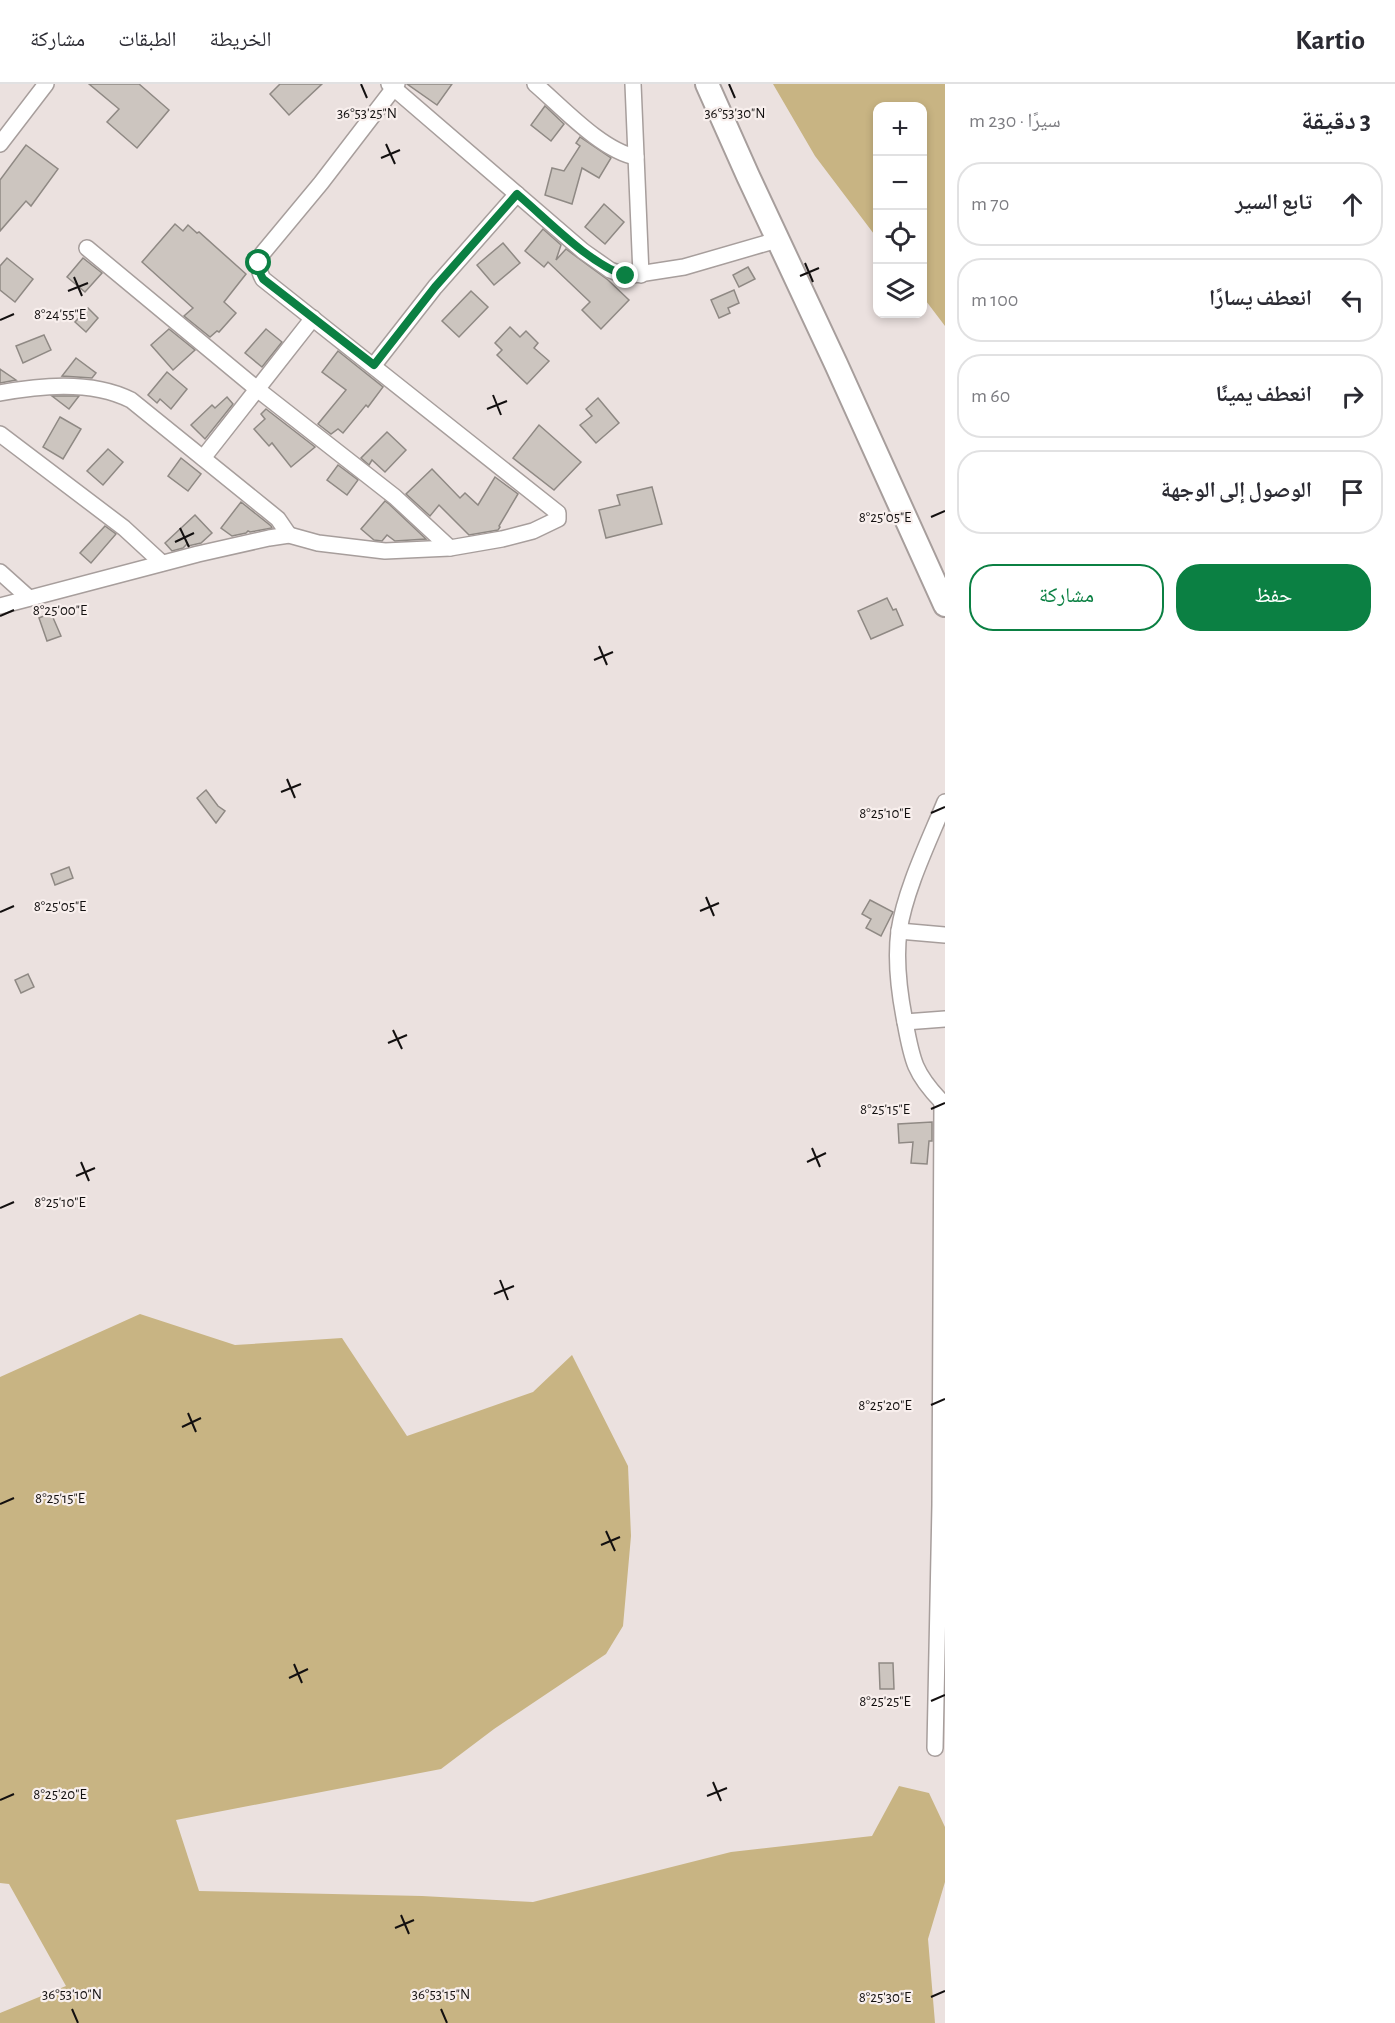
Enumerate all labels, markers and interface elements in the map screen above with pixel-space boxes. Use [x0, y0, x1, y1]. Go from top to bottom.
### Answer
text: Kartio [1295, 27, 1365, 55]
text: مشاركة [30, 29, 85, 50]
text: الطبقات [118, 29, 177, 50]
text: الخريطة [210, 29, 271, 50]
map controls [873, 102, 927, 318]
button: + [873, 102, 927, 156]
text: 36°53'25"N [337, 106, 397, 121]
text: 36°53'30"N [704, 106, 766, 121]
text: 3 دقيقة [1301, 108, 1371, 134]
text: سيرًا · 230 m [969, 111, 1061, 131]
button: − [873, 156, 927, 210]
icon: ahead [1336, 188, 1369, 221]
text: تابع السير [1235, 191, 1312, 213]
text: 70 m [971, 194, 1009, 214]
button: locate [873, 210, 927, 264]
route start [245, 249, 271, 275]
route end [612, 262, 638, 288]
button: layers [873, 264, 927, 318]
icon: left [1336, 284, 1369, 317]
text: انعطف يسارًا [1209, 287, 1312, 309]
text: 100 m [971, 290, 1018, 310]
text: 8°24'55"E [34, 307, 86, 322]
icon: right [1336, 380, 1369, 413]
text: انعطف يمينًا [1215, 383, 1312, 405]
text: 60 m [971, 386, 1010, 406]
icon: arrive [1336, 476, 1369, 509]
text: الوصول إلى الوجهة [1161, 479, 1312, 501]
text: 8°25'05"E [859, 510, 911, 525]
button: مشاركة [969, 564, 1164, 631]
button: حفظ [1176, 564, 1371, 631]
text: 8°25'00"E [33, 603, 87, 618]
text: 8°25'10"E [859, 806, 911, 821]
text: 8°25'05"E [34, 899, 86, 914]
text: 8°25'15"E [860, 1102, 910, 1117]
text: 8°25'10"E [34, 1195, 86, 1210]
text: 8°25'20"E [858, 1398, 912, 1413]
text: 8°25'15"E [35, 1491, 85, 1506]
text: 8°25'25"E [859, 1694, 911, 1709]
text: 8°25'20"E [33, 1787, 87, 1802]
text: 36°53'10"N [42, 1987, 102, 2002]
text: 36°53'15"N [412, 1987, 470, 2002]
text: 8°25'30"E [859, 1990, 911, 2005]

